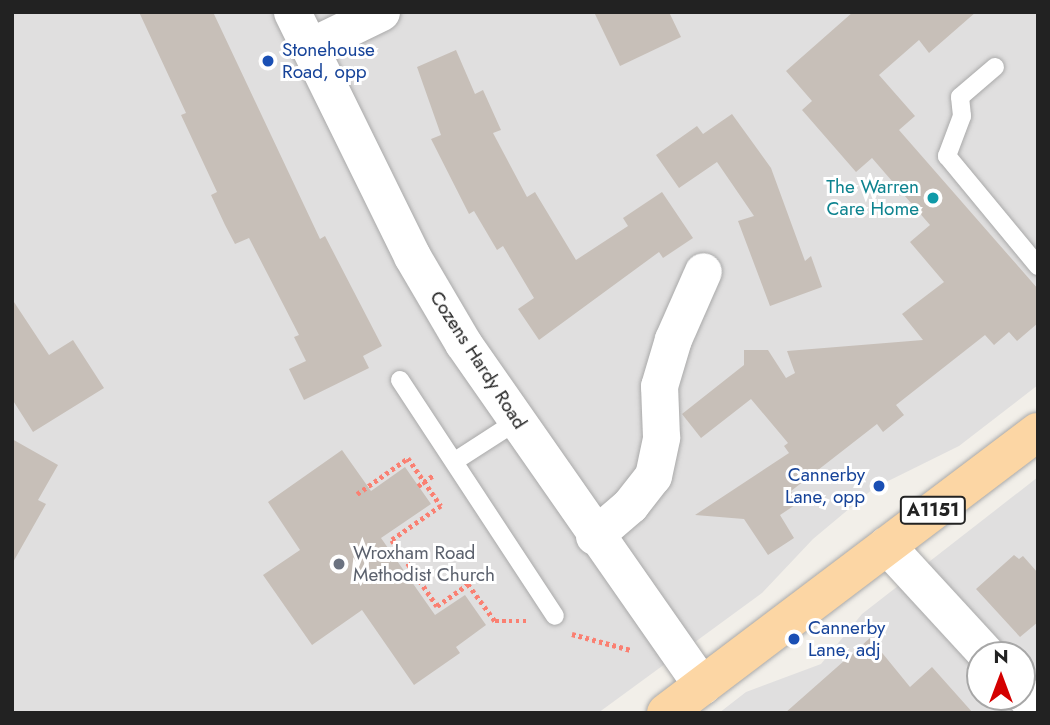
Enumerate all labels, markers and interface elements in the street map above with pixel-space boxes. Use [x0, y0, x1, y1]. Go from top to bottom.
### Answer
place label: Stonehouse Road, opp [282, 39, 375, 83]
marker: Stonehouse Road, opp [260, 53, 276, 69]
place label: The Warren Care Home [826, 176, 919, 220]
marker: The Warren Care Home [925, 190, 941, 206]
street label: Cozens Hardy Road [425, 287, 531, 433]
place label: Cannerby Lane, opp [785, 464, 865, 508]
marker: Cannerby Lane, opp [871, 478, 887, 494]
road number: A1151 [900, 496, 966, 524]
place label: Wroxham Road Methodist Church [353, 542, 495, 586]
marker: Wroxham Road Methodist Church [331, 556, 347, 572]
place label: Cannerby Lane, adj [808, 617, 885, 661]
marker: Cannerby Lane, adj [786, 631, 802, 647]
north arrow [966, 641, 1036, 711]
text: N [993, 643, 1009, 670]

